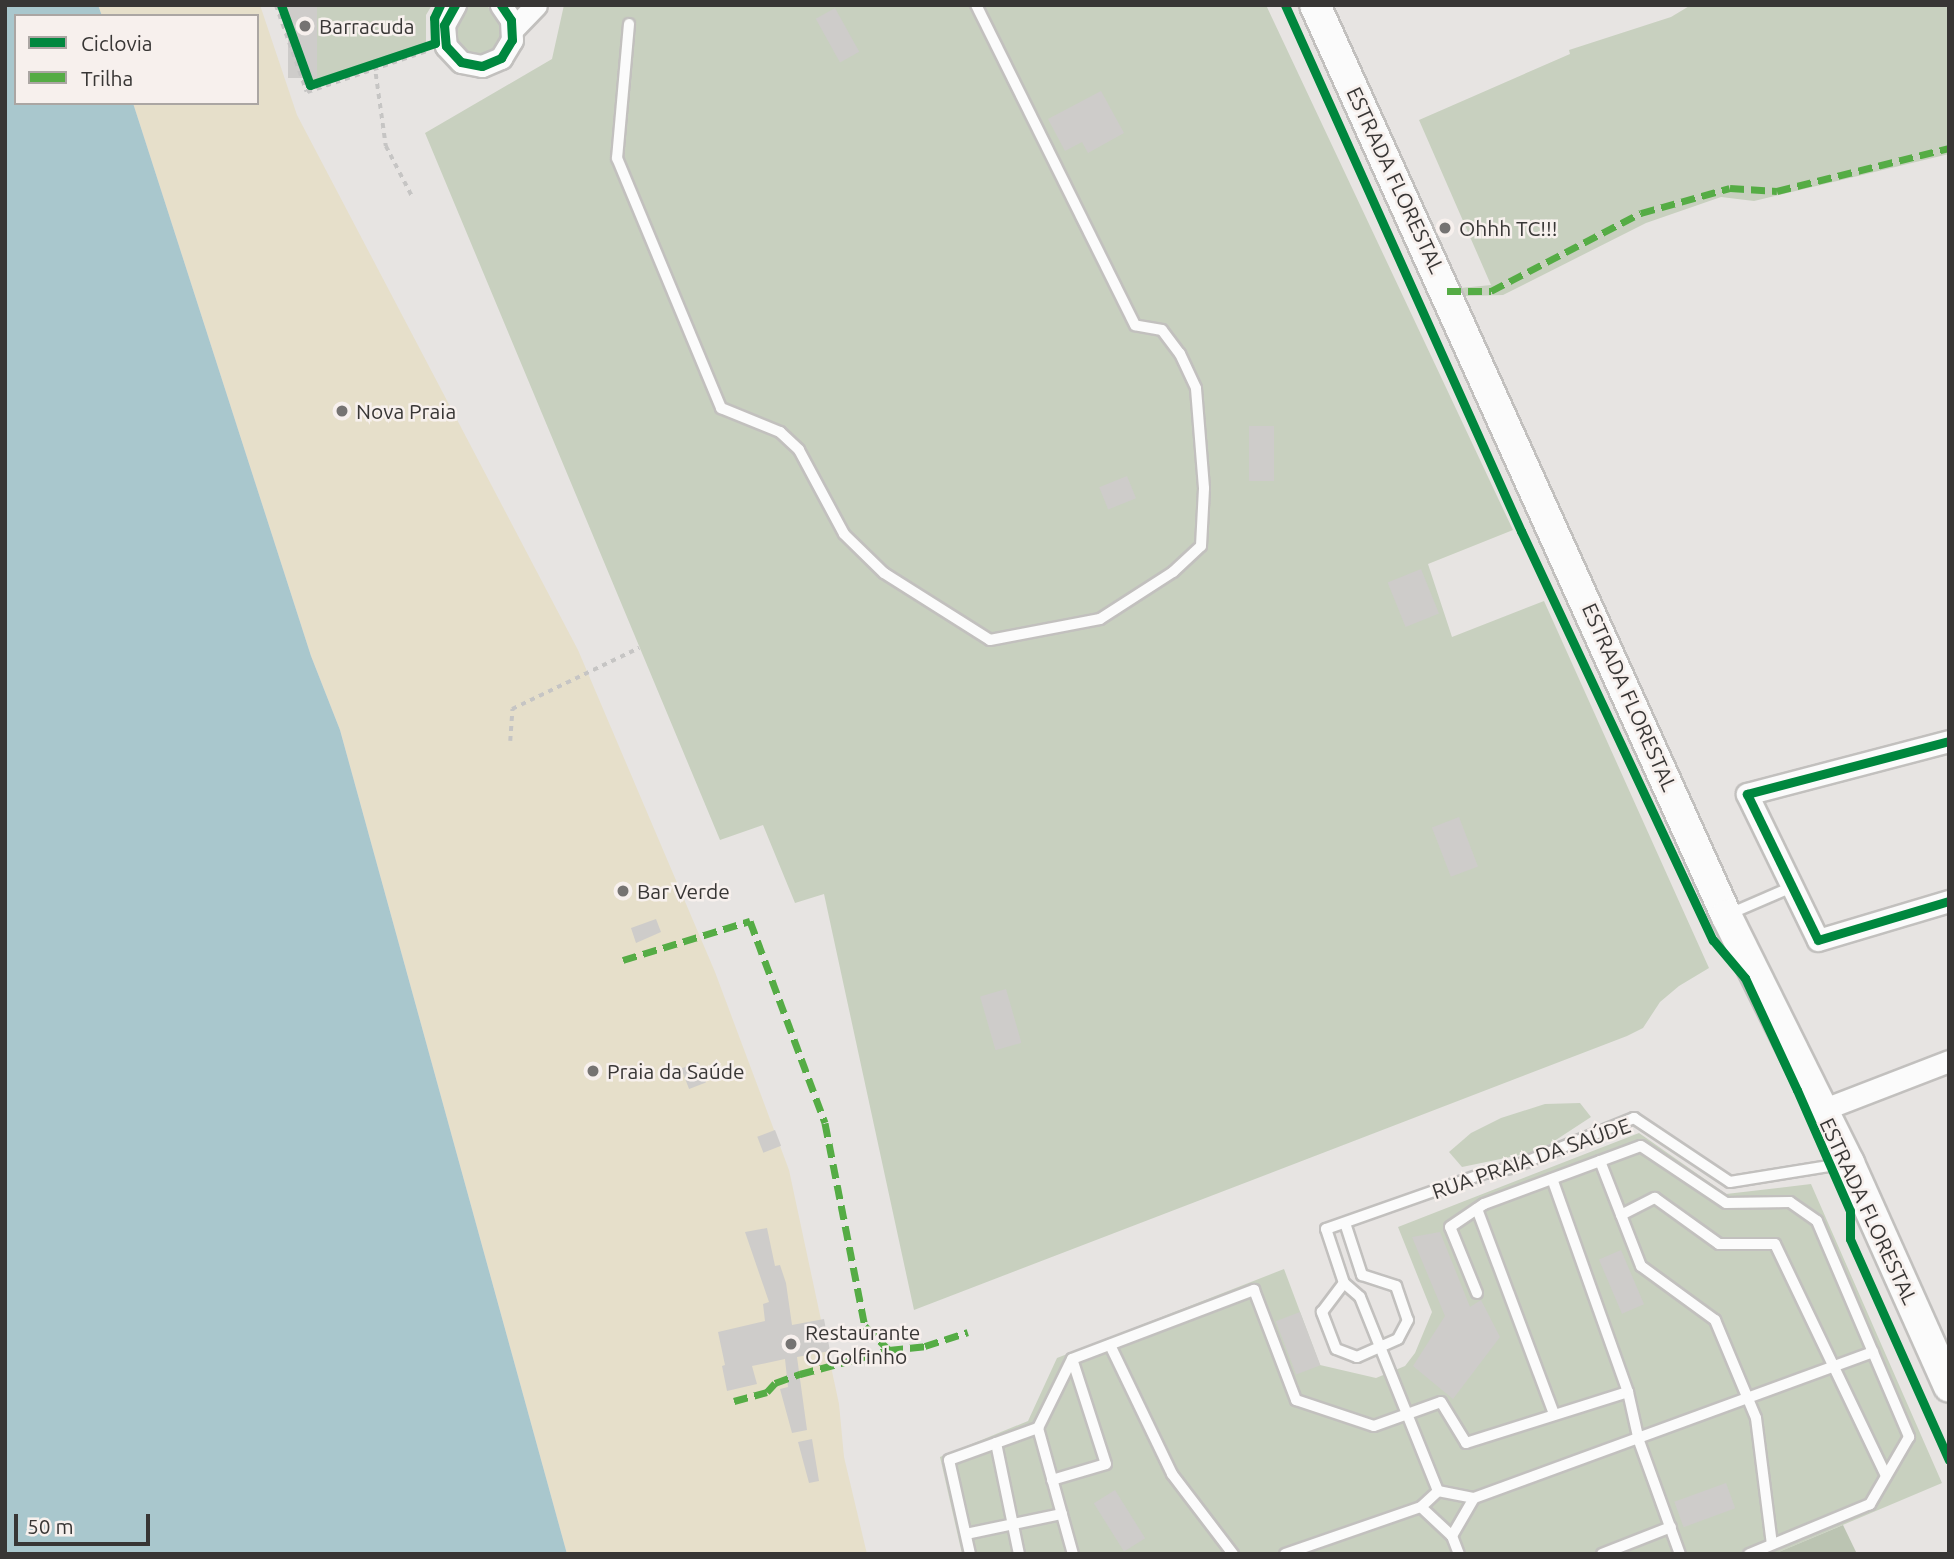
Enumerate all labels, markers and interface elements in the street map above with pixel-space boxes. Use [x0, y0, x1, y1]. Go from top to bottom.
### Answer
place label: Barracuda [319, 13, 415, 39]
legend [14, 14, 259, 105]
marker: Barracuda [297, 18, 313, 34]
text: Ciclovia [81, 31, 153, 55]
text: Trilha [81, 66, 133, 90]
street label: ESTRADA FLORESTAL [1342, 83, 1450, 277]
place label: Ohhh TC!!! [1459, 215, 1558, 241]
marker: Ohhh TC!!! [1437, 220, 1453, 236]
place label: Nova Praia [356, 398, 456, 424]
marker: Nova Praia [334, 403, 350, 419]
street label: ESTRADA FLORESTAL [1577, 599, 1683, 795]
place label: Bar Verde [637, 878, 730, 904]
marker: Bar Verde [615, 883, 631, 899]
place label: Praia da Saúde [607, 1058, 745, 1084]
marker: Praia da Saúde [585, 1063, 601, 1079]
street label: RUA PRAIA DA SAÚDE [1428, 1112, 1634, 1204]
street label: ESTRADA FLORESTAL [1815, 1114, 1923, 1308]
place label: Restaurante O Golfinho [805, 1319, 920, 1369]
marker: Restaurante O Golfinho [783, 1336, 799, 1352]
scale bar [18, 1500, 154, 1544]
text: 50 m [27, 1514, 74, 1538]

